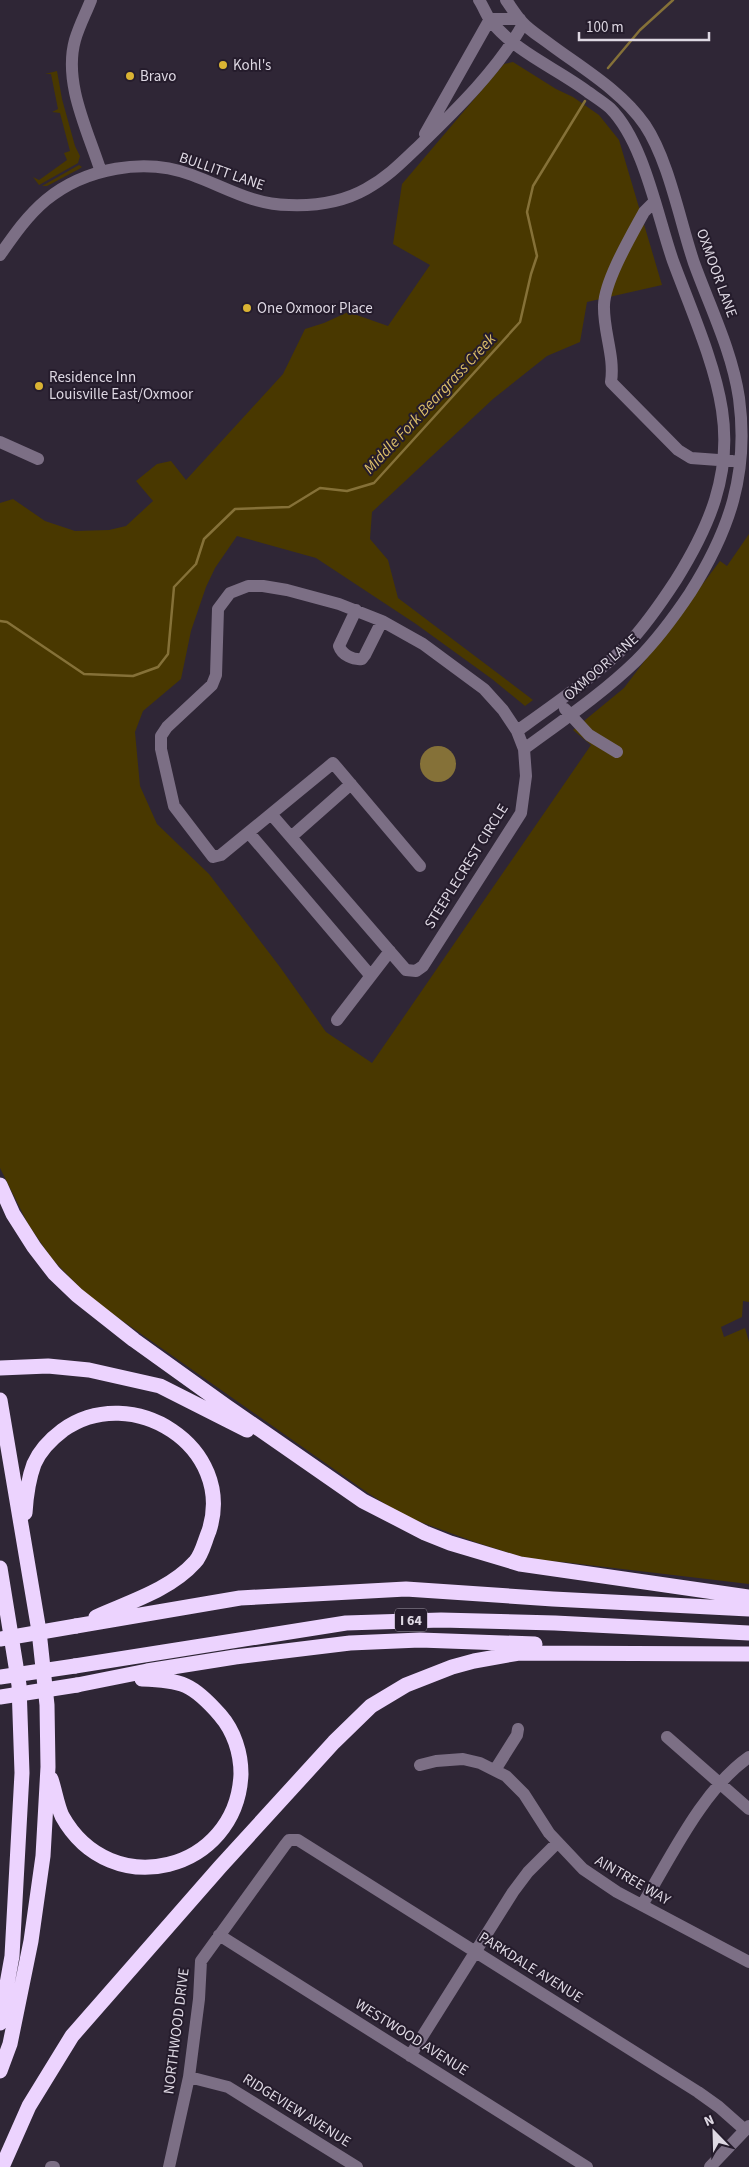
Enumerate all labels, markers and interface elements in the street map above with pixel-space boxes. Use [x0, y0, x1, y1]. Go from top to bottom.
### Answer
scale bar [579, 10, 709, 42]
text: 100 m [586, 17, 624, 38]
place label: Kohl's [233, 55, 271, 76]
marker: Kohl's [217, 59, 229, 71]
place label: Bravo [140, 66, 176, 87]
marker: Bravo [124, 70, 136, 82]
street label: BULLITT LANE [176, 147, 268, 196]
street label: OXMOOR LANE [691, 226, 742, 320]
place label: One Oxmoor Place [257, 298, 373, 319]
marker: One Oxmoor Place [241, 302, 253, 314]
water label: Middle Fork Beargrass Creek [359, 328, 501, 479]
place label: Residence Inn Louisville East/Oxmoor [49, 367, 194, 405]
marker: Residence Inn Louisville East/Oxmoor [33, 380, 45, 392]
street label: OXMOOR LANE [559, 629, 643, 706]
street label: STEEPLECREST CIRCLE [419, 800, 513, 933]
road number: I 64 [395, 1608, 427, 1632]
street label: AINTREE WAY [591, 1850, 675, 1911]
street label: PARKDALE AVENUE [475, 1927, 587, 2008]
street label: NORTHWOOD DRIVE [158, 1967, 195, 2095]
street label: WESTWOOD AVENUE [351, 1994, 473, 2081]
street label: RIDGEVIEW AVENUE [239, 2069, 355, 2152]
north arrow [689, 2107, 739, 2157]
text: N [701, 2110, 718, 2132]

